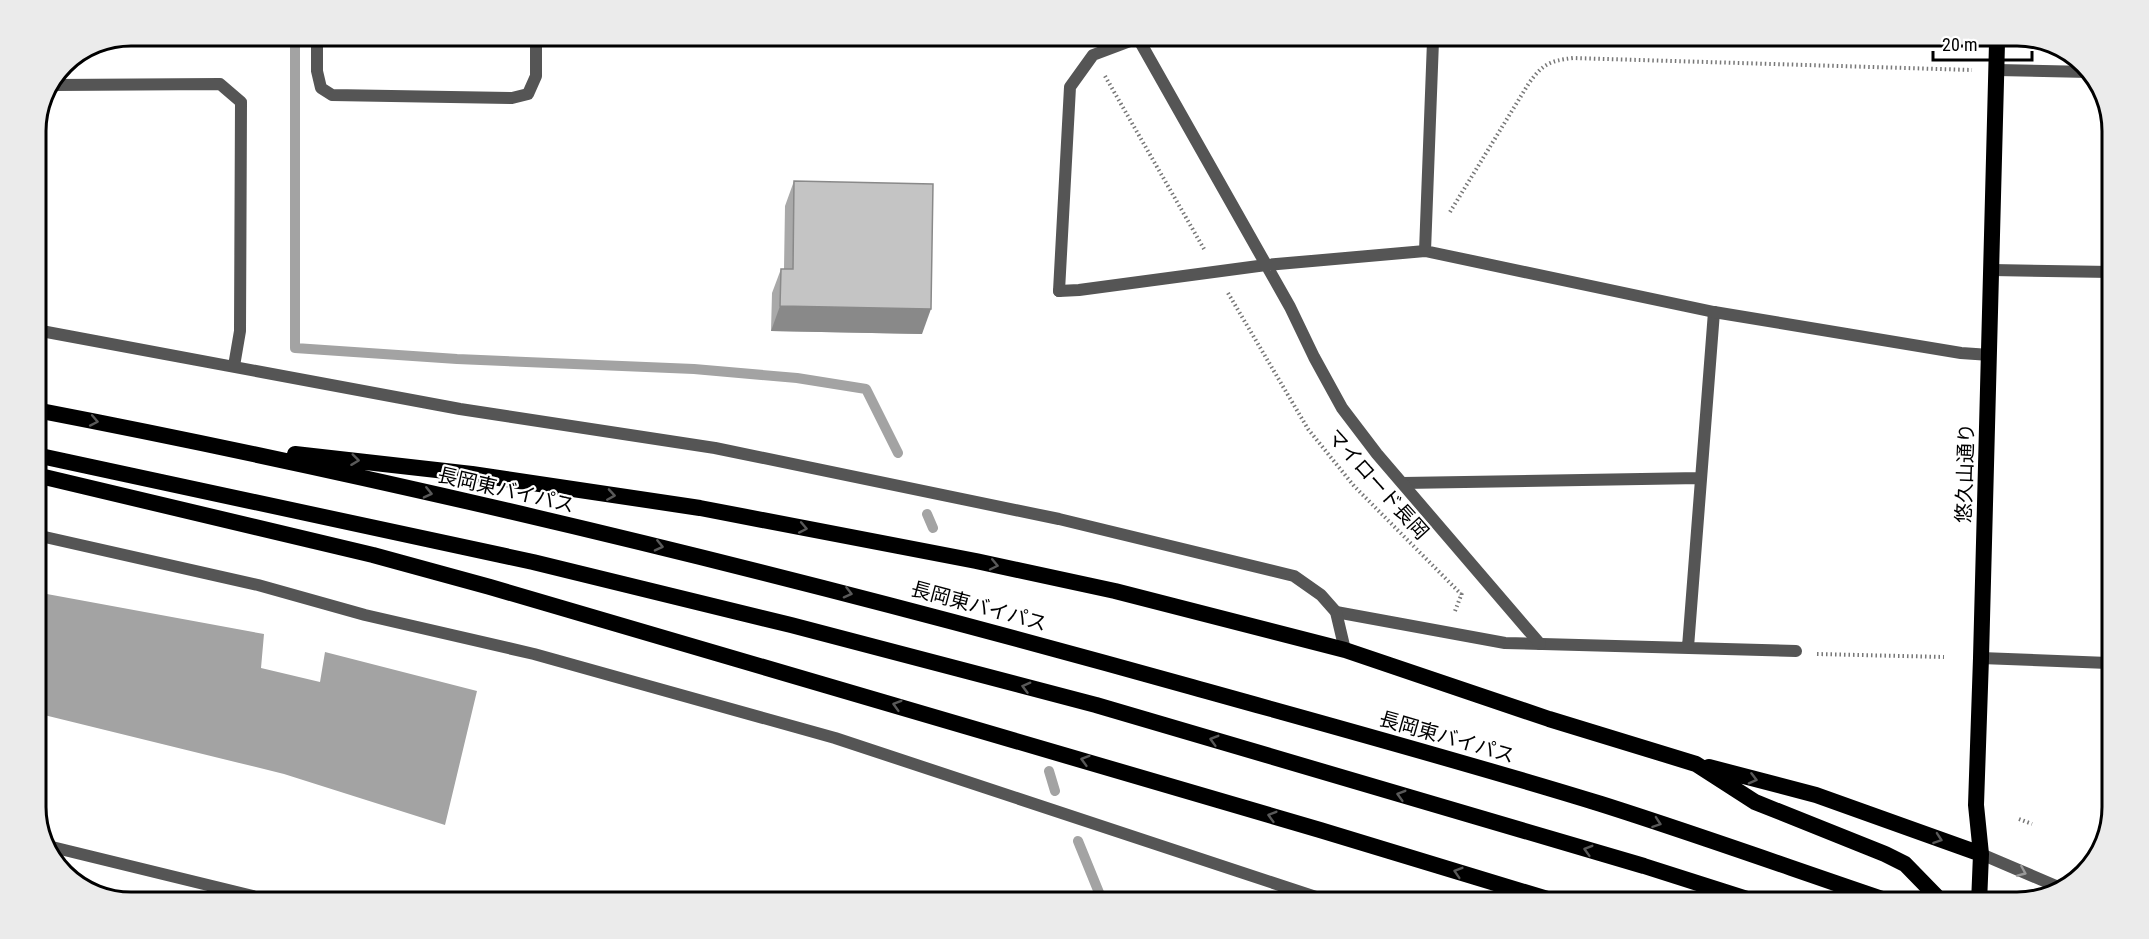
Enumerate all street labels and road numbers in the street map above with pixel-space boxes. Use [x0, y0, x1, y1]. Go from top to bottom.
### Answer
street label: 悠久山通り [1951, 423, 1979, 523]
street label: マイロード長岡 [1322, 424, 1434, 544]
street label: 長岡東バイパス [435, 463, 577, 517]
street label: 長岡東バイパス [908, 576, 1050, 636]
street label: 長岡東バイパス [1377, 706, 1517, 768]

